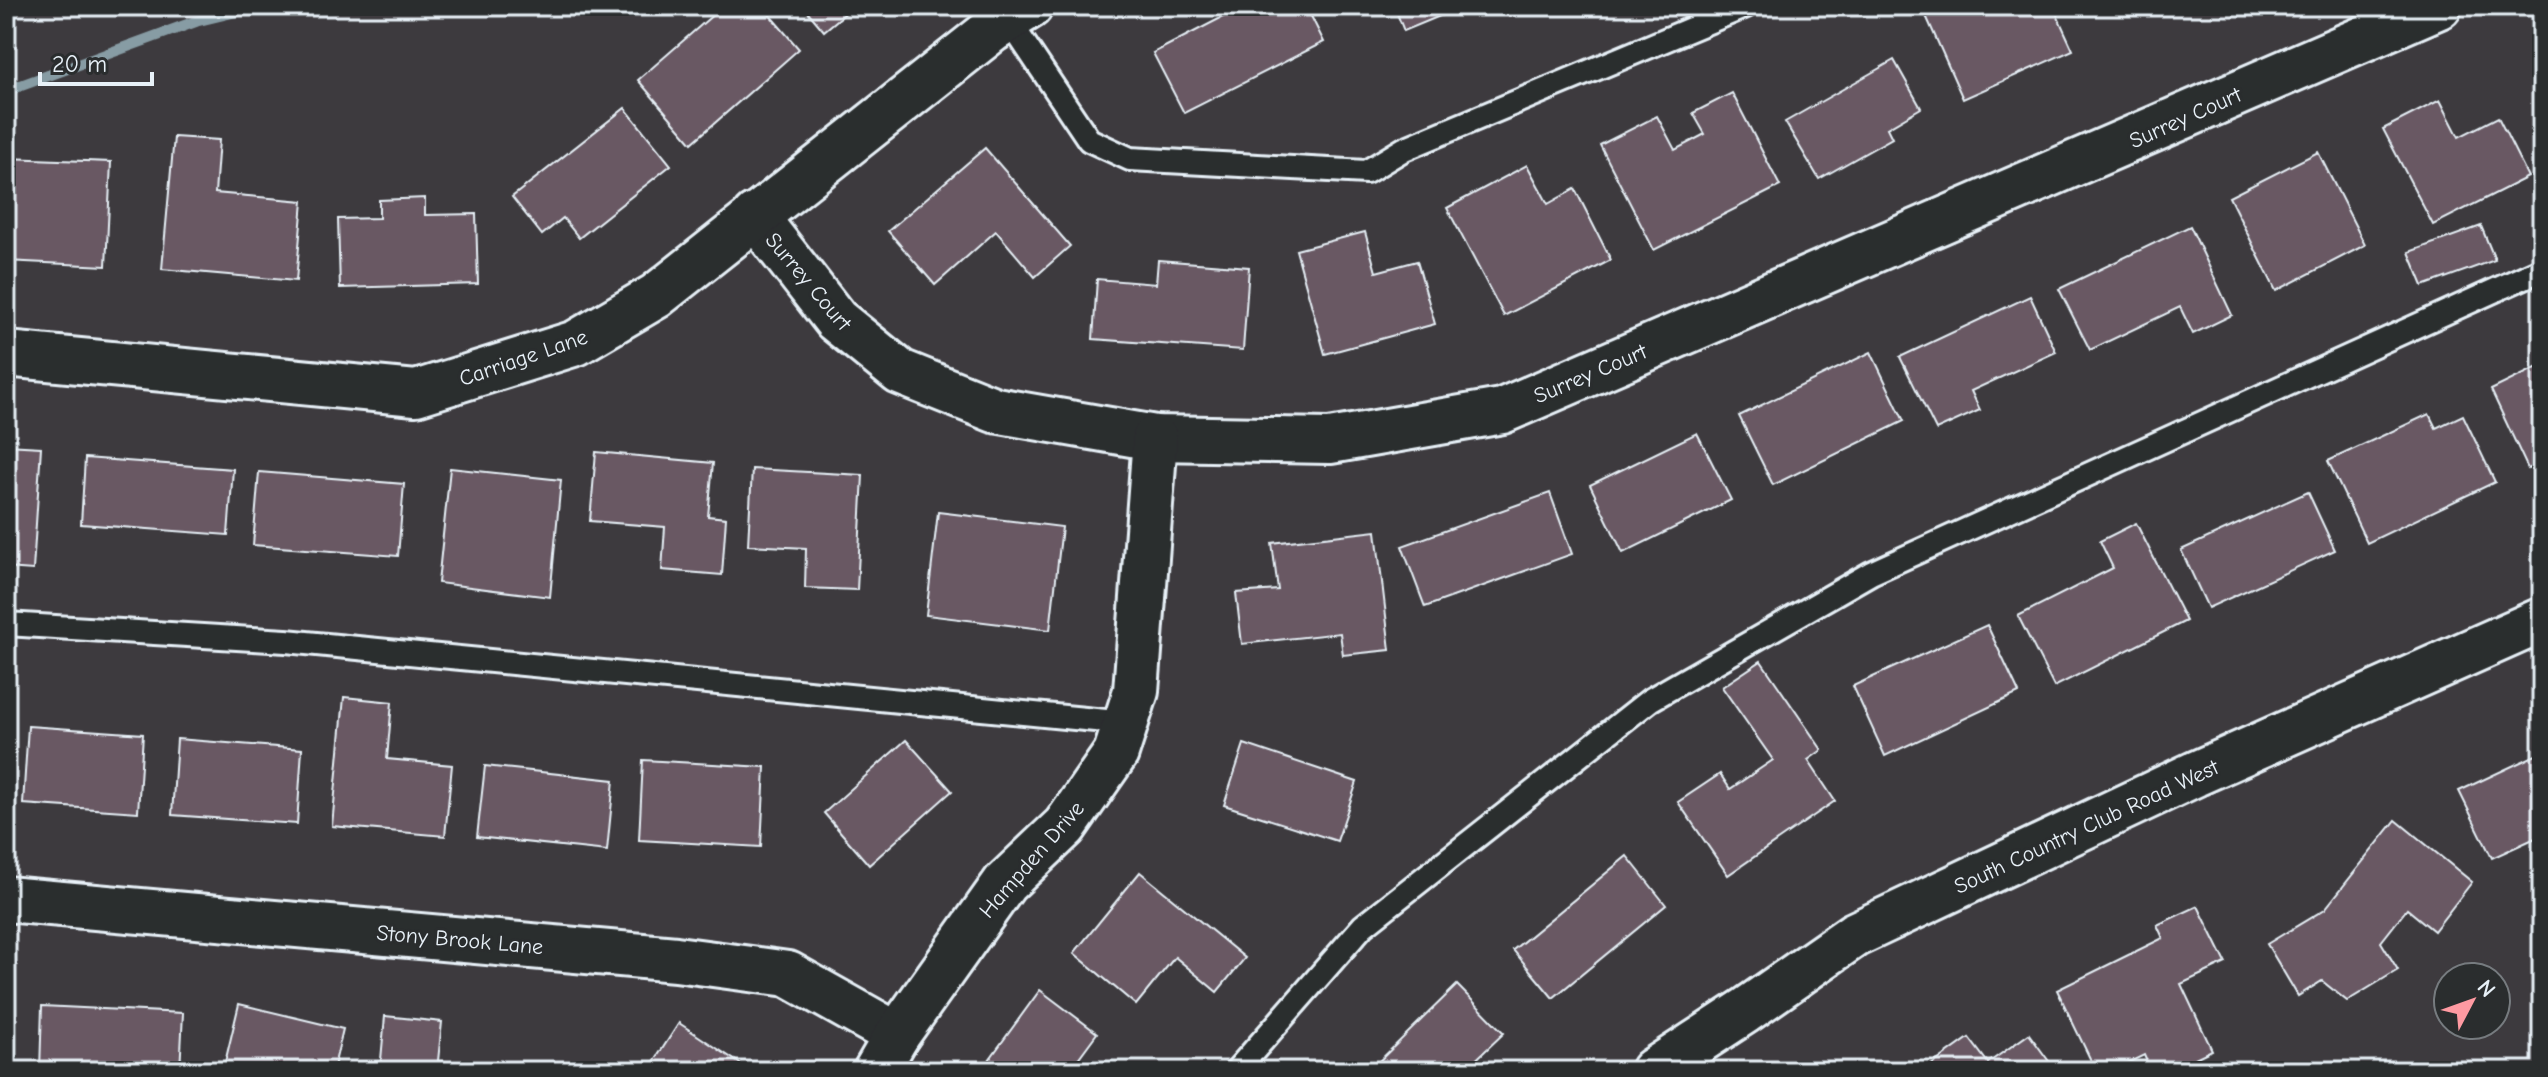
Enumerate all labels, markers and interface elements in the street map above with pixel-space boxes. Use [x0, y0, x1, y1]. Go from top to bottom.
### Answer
scale bar [40, 36, 152, 86]
text: 20 m [52, 50, 107, 78]
street label: Surrey Court [2125, 81, 2246, 154]
street label: Surrey Court [760, 227, 857, 337]
street label: Carriage Lane [456, 324, 591, 392]
street label: Surrey Court [1530, 338, 1651, 409]
street label: South Country Club Road West [1950, 754, 2223, 900]
street label: Hampden Drive [974, 796, 1090, 924]
street label: Stony Brook Lane [375, 920, 544, 960]
north arrow [2432, 961, 2512, 1041]
text: N [2472, 975, 2501, 1002]

